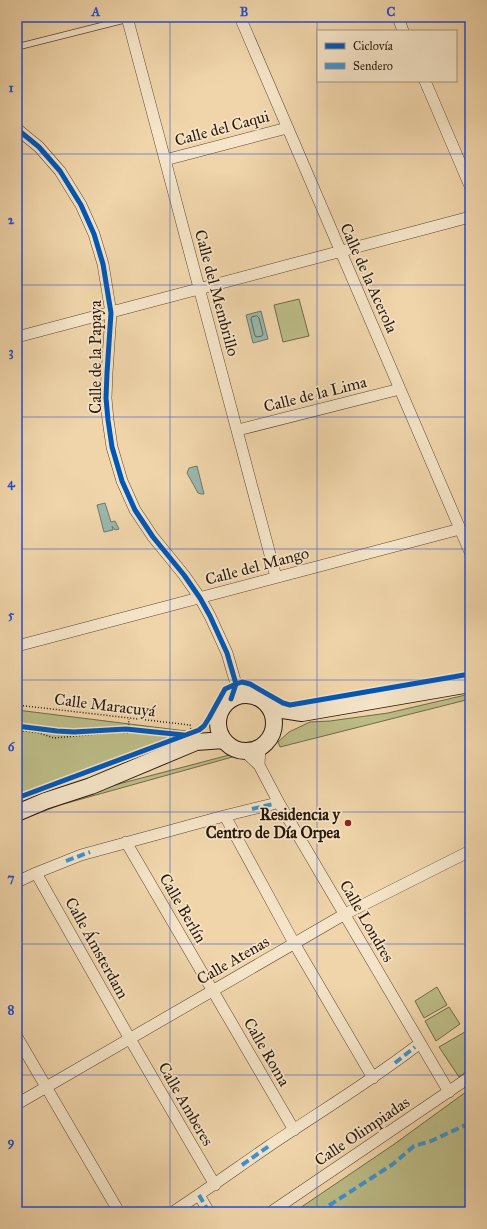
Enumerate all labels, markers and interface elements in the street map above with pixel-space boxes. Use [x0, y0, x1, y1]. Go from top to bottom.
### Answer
text: A [91, 4, 101, 20]
text: B [240, 4, 249, 20]
text: C [387, 4, 396, 20]
legend [317, 30, 457, 82]
text: Ciclovía [353, 39, 394, 53]
text: Sendero [353, 59, 393, 73]
text: 1 [8, 80, 14, 96]
street label: Calle del Caqui [173, 106, 272, 151]
text: 2 [8, 212, 15, 228]
street label: Calle de la Acerola [336, 220, 402, 336]
street label: Calle del Membrillo [191, 228, 243, 358]
street label: Calle de la Papaya [86, 300, 105, 414]
text: 3 [8, 344, 14, 360]
street label: Calle de la Lima [262, 372, 369, 416]
text: 4 [7, 475, 15, 491]
street label: Calle del Mango [203, 543, 311, 590]
text: 5 [8, 607, 15, 623]
street label: Calle Maracuyá [53, 689, 157, 721]
text: 6 [8, 739, 16, 755]
place label: Residencia y Centro de Día Orpea [206, 805, 342, 843]
marker: Residencia y Centro de Día Orpea [343, 818, 353, 828]
text: 7 [8, 870, 15, 886]
street label: Calle Berlín [156, 870, 211, 946]
street label: Calle Londres [336, 877, 398, 965]
street label: Calle Ámsterdam [61, 894, 134, 1002]
street label: Calle Atenas [193, 932, 273, 988]
text: 8 [8, 1002, 15, 1018]
street label: Calle Roma [240, 1014, 294, 1090]
street label: Calle Amberes [154, 1059, 218, 1149]
street label: Calle Olimpiadas [311, 1092, 413, 1170]
text: 9 [8, 1134, 15, 1150]

